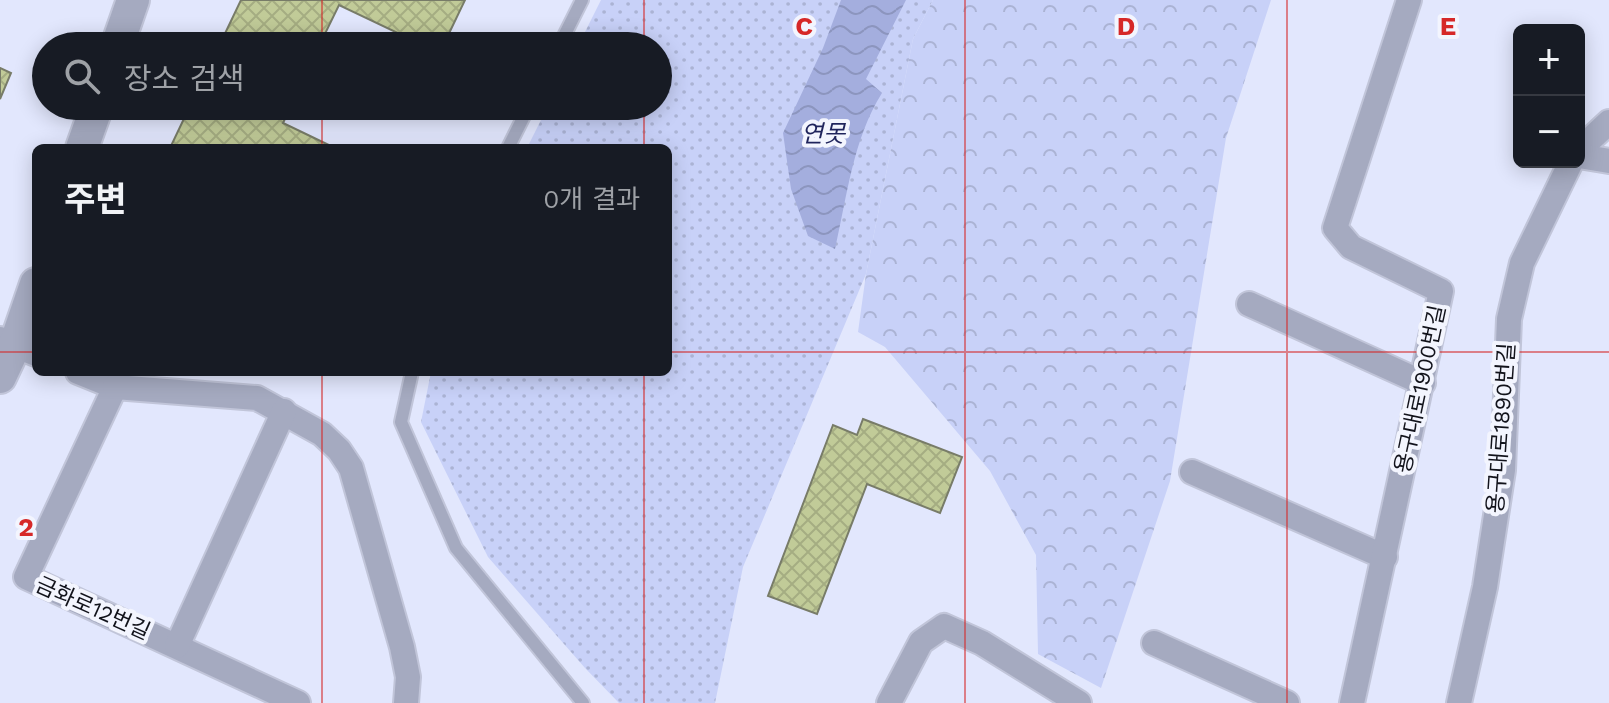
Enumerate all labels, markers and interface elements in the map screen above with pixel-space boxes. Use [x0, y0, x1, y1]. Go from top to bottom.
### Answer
text: C [795, 11, 813, 41]
text: D [1117, 11, 1135, 41]
text: E [1440, 11, 1456, 41]
map controls [1513, 24, 1585, 168]
button: + [1513, 24, 1585, 96]
search box [32, 32, 672, 120]
icon: search [60, 54, 104, 98]
text: 장소 검색 [124, 61, 245, 96]
button: − [1513, 96, 1585, 168]
water label: 연못 [801, 120, 847, 148]
text: 주변 [64, 179, 127, 219]
text: 0개 결과 [543, 184, 640, 214]
street label: 용구대로1900번길 [1390, 303, 1450, 475]
street label: 용구대로1890번길 [1483, 342, 1519, 514]
text: 2 [18, 512, 34, 542]
street label: 금화로12번길 [32, 572, 154, 644]

